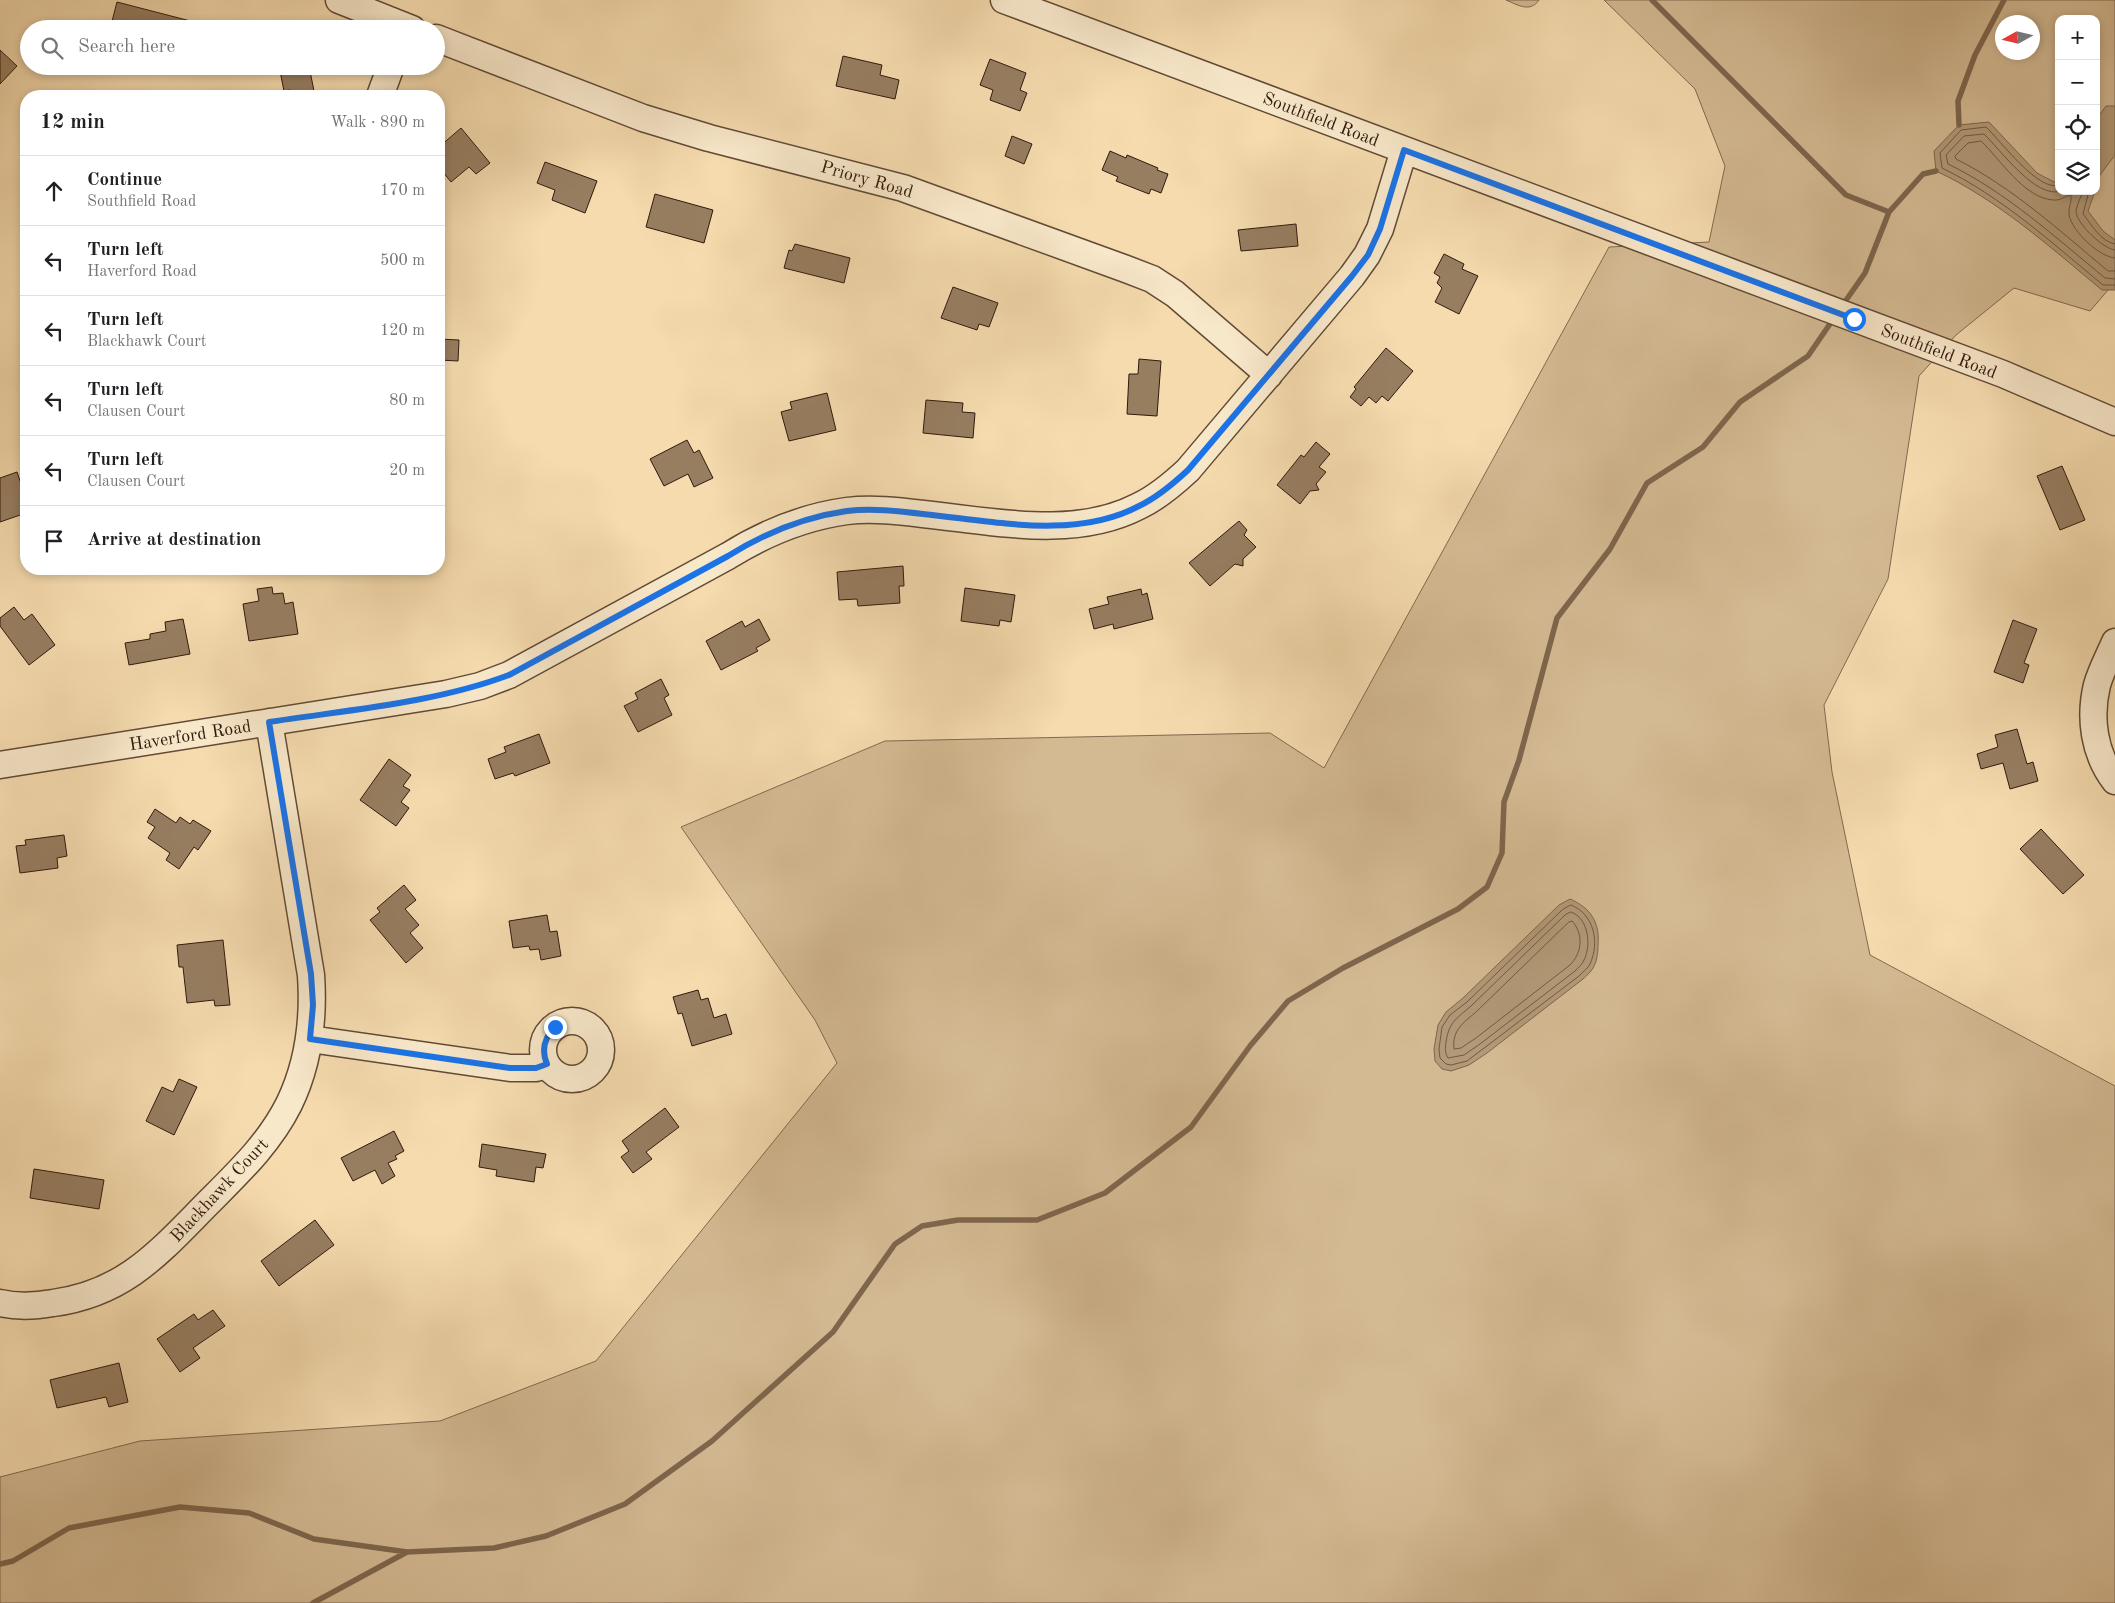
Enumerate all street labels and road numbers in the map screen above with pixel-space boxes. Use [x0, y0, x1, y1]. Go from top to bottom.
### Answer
street label: Southfield Road [1260, 89, 1381, 150]
street label: Priory Road [818, 158, 915, 202]
street label: Southfield Road [1878, 321, 1999, 382]
street label: Haverford Road [128, 717, 253, 755]
street label: Blackhawk Court [167, 1135, 272, 1246]

